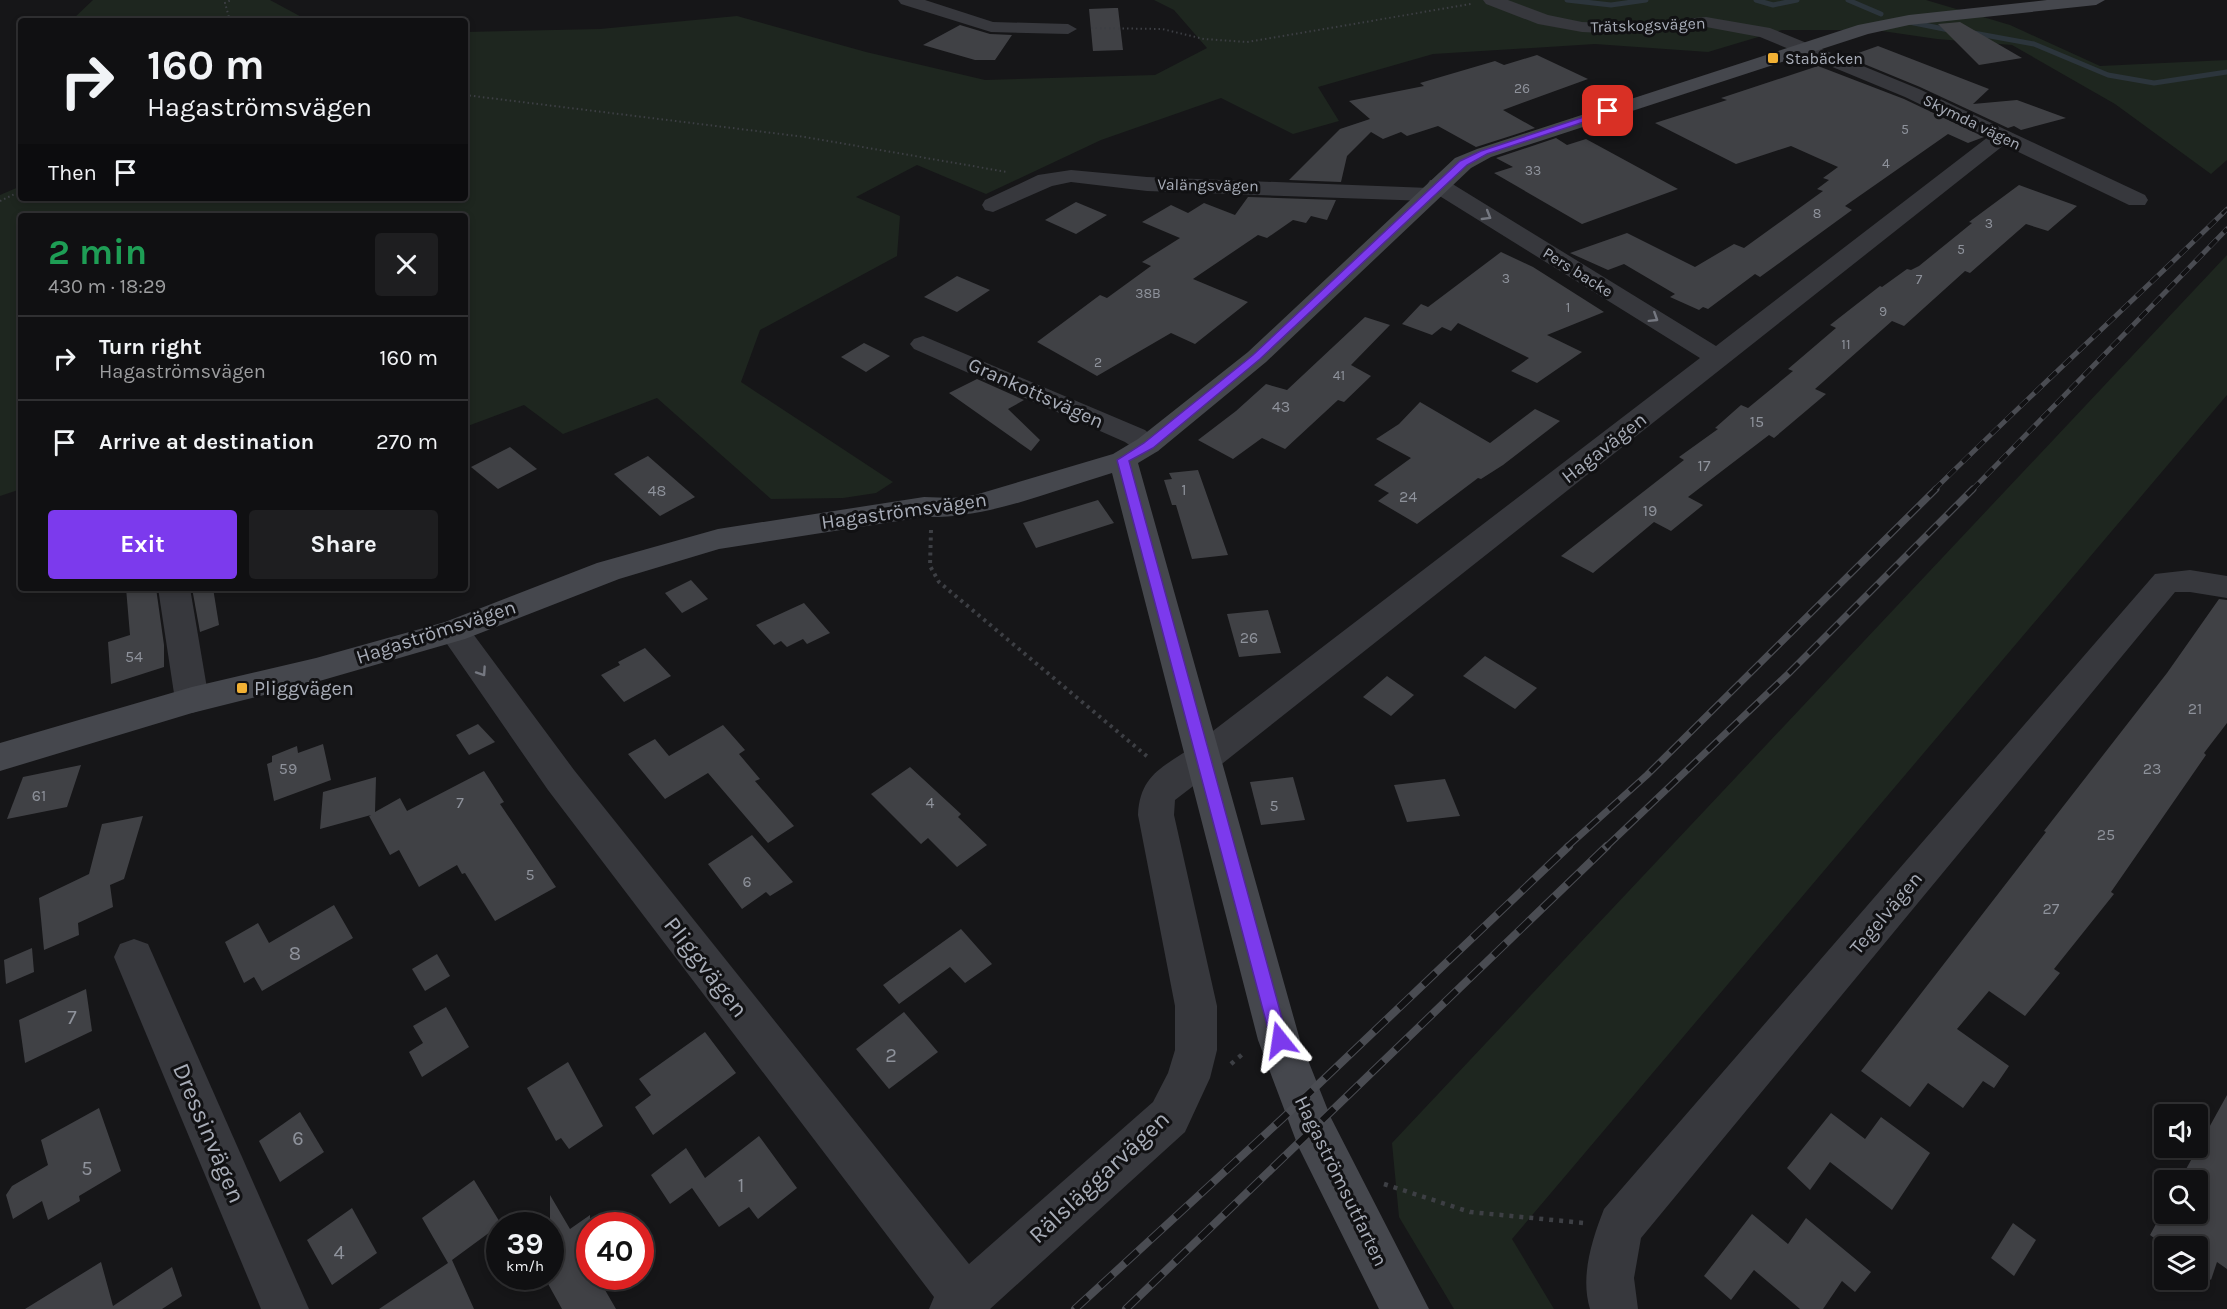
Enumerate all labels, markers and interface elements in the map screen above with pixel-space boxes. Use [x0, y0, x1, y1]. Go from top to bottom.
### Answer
street label: Trätskogsvägen [1590, 14, 1706, 36]
text: 160 m [147, 40, 265, 90]
icon: right [48, 42, 126, 120]
place label: Stabäcken [1785, 49, 1863, 68]
marker: Stabäcken [1766, 51, 1780, 65]
house number: 26 [1514, 80, 1530, 97]
pin [1582, 85, 1633, 136]
street label: Skymda vägen [1920, 90, 2024, 154]
text: Hagaströmsvägen [147, 91, 372, 123]
icon: arrive [1591, 94, 1624, 127]
house number: 5 [1901, 121, 1909, 138]
house number: 4 [1882, 155, 1890, 172]
icon: arrive [109, 156, 142, 189]
text: Then [48, 160, 97, 186]
house number: 33 [1525, 162, 1541, 179]
street label: Valängsvägen [1157, 175, 1259, 195]
house number: 8 [1813, 205, 1821, 222]
one-way arrow [1481, 209, 1491, 220]
house number: 3 [1985, 215, 1993, 232]
text: 2 min [48, 231, 147, 273]
button: close [375, 233, 438, 296]
house number: 5 [1957, 241, 1965, 258]
street label: Pers backe [1540, 243, 1616, 301]
house number: 3 [1502, 270, 1510, 287]
house number: 7 [1916, 271, 1923, 288]
text: 430 m · 18:29 [48, 275, 166, 298]
house number: 38B [1135, 285, 1161, 302]
house number: 1 [1566, 299, 1570, 316]
house number: 9 [1879, 303, 1887, 320]
one-way arrow [1647, 311, 1658, 322]
text: Turn right [99, 334, 202, 360]
house number: 11 [1841, 336, 1851, 353]
icon: right [48, 342, 81, 375]
text: 160 m [379, 345, 438, 371]
street label: Grankottsvägen [965, 353, 1107, 433]
house number: 2 [1094, 354, 1102, 371]
text: Hagaströmsvägen [99, 360, 266, 383]
house number: 41 [1333, 367, 1345, 384]
house number: 43 [1272, 397, 1290, 416]
street label: Hagavägen [1557, 408, 1651, 488]
house number: 15 [1750, 412, 1764, 431]
icon: arrive [48, 426, 81, 459]
text: Arrive at destination [99, 429, 314, 455]
text: 270 m [376, 429, 438, 455]
house number: 17 [1698, 456, 1711, 475]
house number: 1 [1181, 480, 1187, 499]
house number: 48 [648, 481, 666, 500]
house number: 24 [1399, 487, 1417, 506]
street label: Hagaströmsvägen [820, 488, 988, 534]
house number: 19 [1643, 501, 1657, 520]
button: Exit [48, 510, 237, 579]
button: Share [249, 510, 438, 579]
street label: Hagaströmsvägen [353, 595, 519, 669]
house number: 26 [1240, 628, 1258, 647]
house number: 54 [125, 647, 143, 666]
one-way arrow [475, 666, 487, 676]
place label: Pliggvägen [254, 677, 354, 700]
marker: Pliggvägen [235, 681, 249, 695]
house number: 21 [2188, 699, 2202, 718]
house number: 59 [279, 759, 297, 778]
house number: 23 [2143, 759, 2161, 778]
house number: 61 [32, 786, 46, 805]
house number: 7 [456, 793, 464, 812]
house number: 4 [926, 793, 935, 812]
house number: 5 [1269, 796, 1279, 815]
house number: 25 [2097, 825, 2115, 844]
house number: 5 [525, 865, 535, 884]
street label: Tegelvägen [1845, 867, 1927, 959]
house number: 6 [742, 872, 752, 891]
house number: 27 [2043, 899, 2060, 918]
street label: Pliggvägen [658, 911, 754, 1023]
house number: 8 [289, 942, 301, 965]
house number: 7 [67, 1006, 77, 1029]
position arrow [1248, 1008, 1312, 1072]
house number: 2 [885, 1044, 897, 1067]
street label: Dressinvägen [167, 1059, 251, 1207]
street label: Hagaströmsutfarten [1290, 1092, 1392, 1270]
map controls [2154, 1104, 2208, 1290]
button: sound [2154, 1104, 2208, 1158]
street label: Rälsläggarvägen [1023, 1105, 1175, 1249]
house number: 6 [292, 1127, 304, 1150]
house number: 5 [81, 1157, 93, 1180]
button: search [2154, 1170, 2208, 1224]
house number: 1 [738, 1174, 744, 1197]
speed limit sign: 40 [576, 1212, 654, 1290]
text: 39 [507, 1226, 543, 1262]
button: layers [2154, 1236, 2208, 1290]
house number: 4 [333, 1241, 345, 1264]
text: km/h [506, 1257, 544, 1275]

